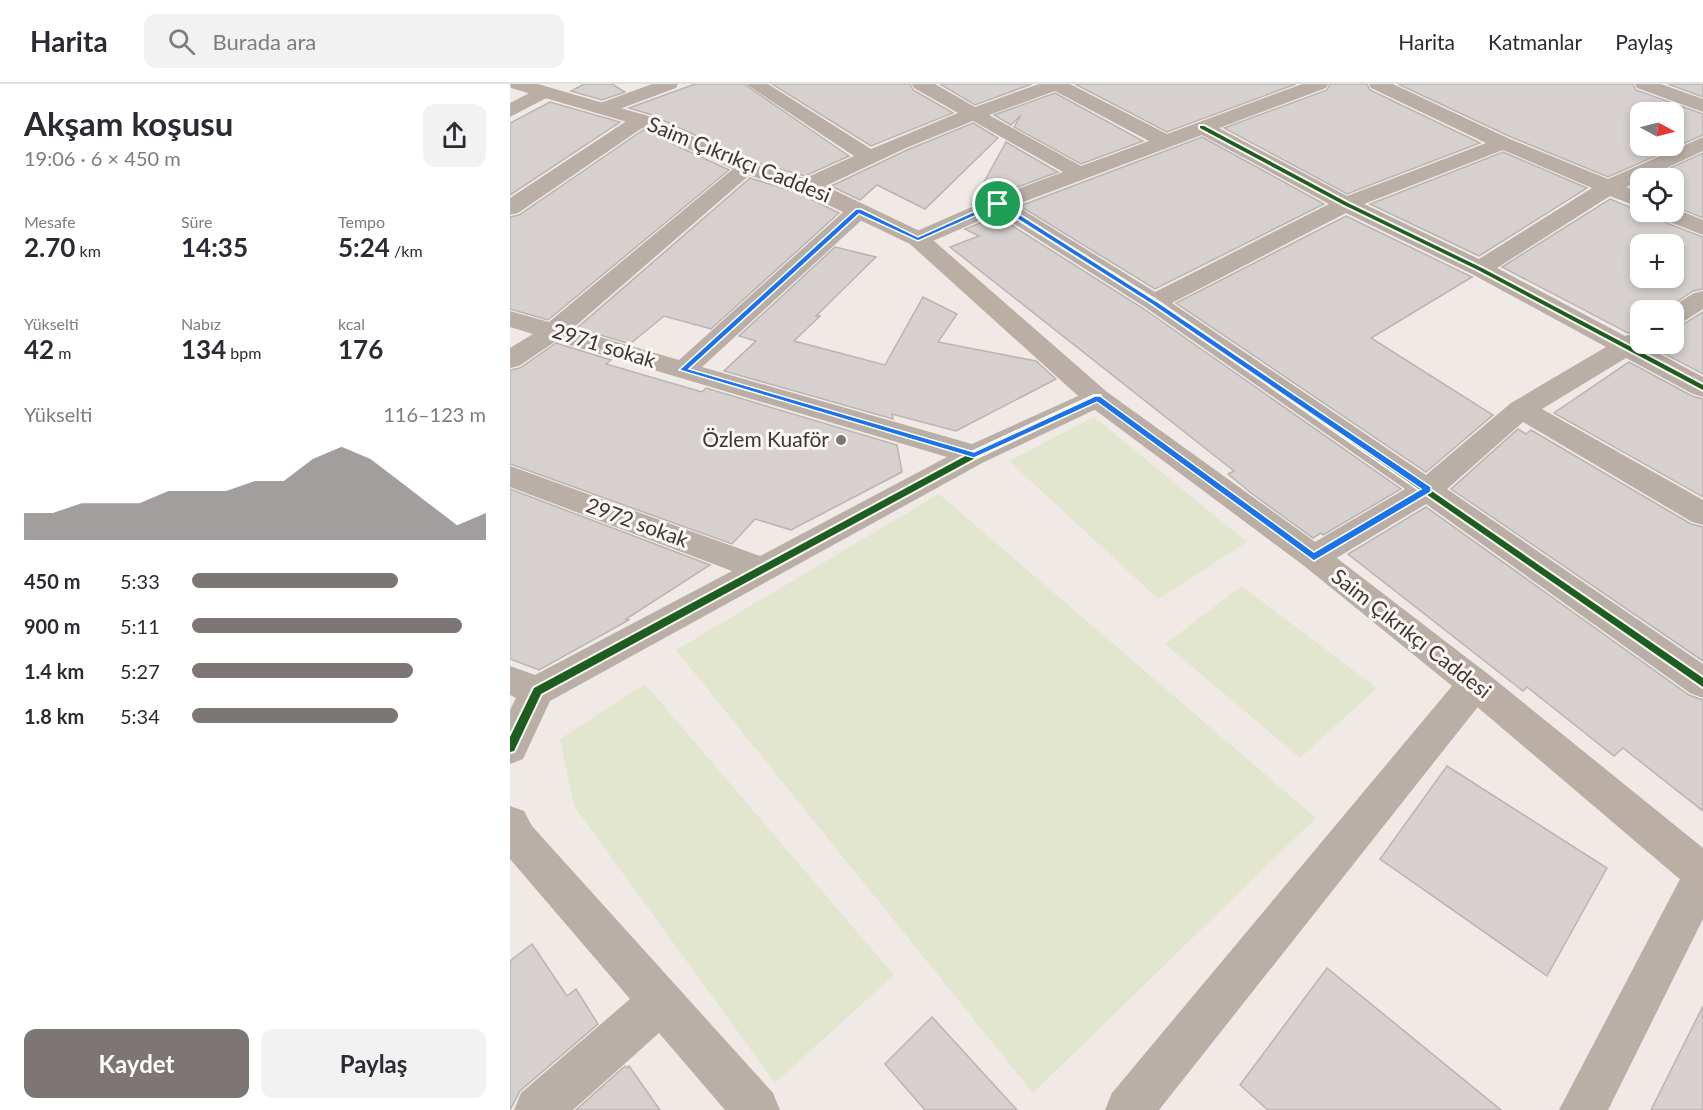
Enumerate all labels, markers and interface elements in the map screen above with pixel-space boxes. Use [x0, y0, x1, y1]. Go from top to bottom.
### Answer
search box [144, 14, 564, 68]
text: Harita [30, 24, 108, 58]
icon: search [165, 25, 198, 58]
text: Burada ara [213, 28, 316, 55]
text: Harita [1398, 29, 1455, 54]
text: Katmanlar [1488, 29, 1582, 54]
text: Paylaş [1615, 29, 1673, 54]
north arrow [1630, 102, 1684, 156]
map controls [1630, 102, 1684, 354]
text: Akşam koşusu [24, 103, 233, 143]
button: share [423, 104, 486, 167]
street label: Saim Çıkrıkçı Caddesi [644, 110, 835, 207]
text: 19:06 · 6 × 450 m [24, 146, 181, 170]
button: locate [1630, 168, 1684, 222]
pin [972, 178, 1023, 229]
icon: arrive [981, 187, 1014, 220]
text: Mesafe [24, 212, 76, 231]
text: Süre [181, 212, 212, 231]
text: Tempo [338, 212, 385, 231]
text: 2.70 [24, 231, 75, 263]
text: 14:35 [181, 231, 248, 263]
text: 5:24 [338, 231, 390, 263]
button: + [1630, 234, 1684, 288]
text: km [75, 241, 101, 260]
text: /km [390, 241, 423, 260]
button: − [1630, 300, 1684, 354]
text: Yükselti [24, 314, 79, 333]
text: Nabız [181, 314, 221, 333]
text: kcal [338, 314, 365, 333]
street label: 2971 sokak [550, 317, 660, 372]
text: 42 [24, 333, 54, 365]
text: 134 [181, 333, 226, 365]
text: 176 [338, 333, 383, 365]
text: m [54, 343, 71, 362]
text: bpm [226, 343, 261, 362]
text: Yükselti [24, 402, 92, 426]
text: 116–123 m [383, 402, 486, 426]
place label: Özlem Kuaför [702, 426, 829, 451]
marker: Özlem Kuaför [834, 433, 848, 447]
street label: 2972 sokak [583, 492, 692, 552]
street label: Saim Çıkrıkçı Caddesi [1327, 563, 1497, 703]
text: 450 m [24, 569, 80, 593]
text: 5:33 [120, 569, 160, 593]
text: 900 m [24, 614, 80, 638]
text: 5:11 [120, 614, 160, 638]
text: 1.4 km [24, 659, 84, 683]
text: 5:27 [120, 659, 160, 683]
text: 1.8 km [24, 704, 84, 728]
text: 5:34 [120, 704, 160, 728]
button: Kaydet [24, 1029, 249, 1098]
button: Paylaş [261, 1029, 486, 1098]

